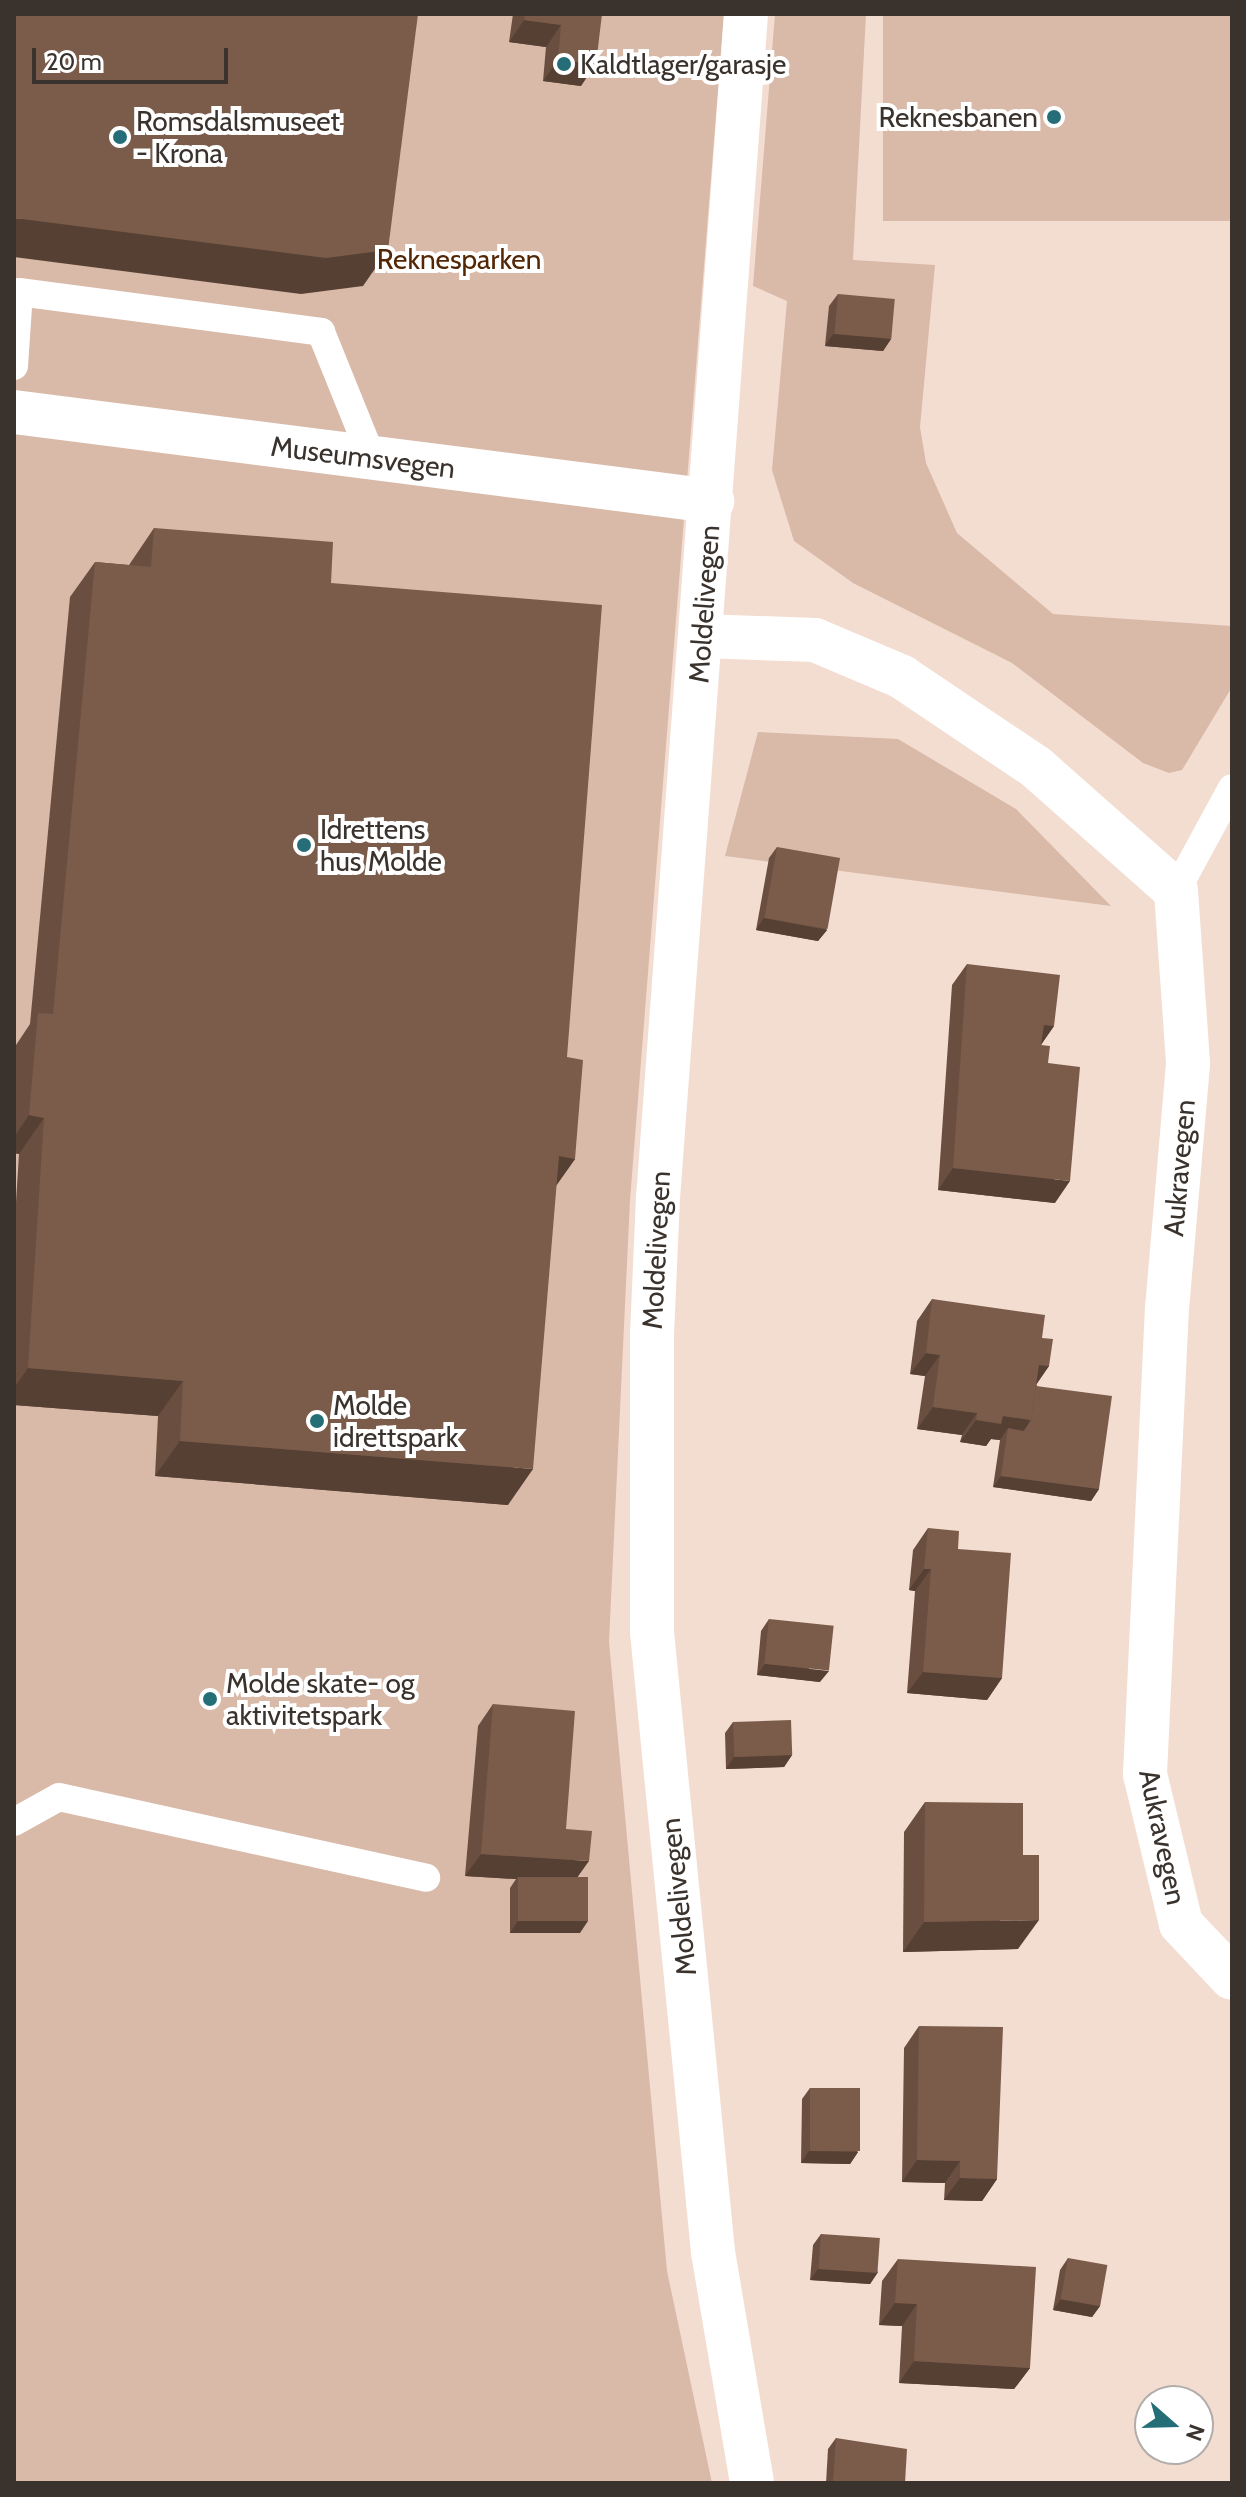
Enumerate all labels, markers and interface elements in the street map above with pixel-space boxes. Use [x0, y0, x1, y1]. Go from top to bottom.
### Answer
scale bar [36, 32, 232, 82]
text: 20 m [46, 47, 102, 76]
place label: Kaldtlager/garasje [580, 47, 786, 81]
marker: Kaldtlager/garasje [555, 55, 573, 73]
place label: Reknesbanen [879, 100, 1038, 134]
place label: Romsdalsmuseet - Krona [136, 104, 340, 170]
marker: Reknesbanen [1045, 108, 1063, 126]
marker: Romsdalsmuseet - Krona [111, 128, 129, 146]
park label: Reknesparken [377, 242, 541, 276]
street label: Museumsvegen [269, 429, 457, 485]
street label: Moldelivegen [682, 524, 726, 684]
place label: Idrettens hus Molde [320, 812, 442, 878]
marker: Idrettens hus Molde [295, 836, 313, 854]
street label: Aukravegen [1156, 1098, 1202, 1238]
street label: Moldelivegen [635, 1170, 677, 1330]
place label: Molde idrettspark [333, 1388, 458, 1454]
marker: Molde idrettspark [308, 1412, 326, 1430]
place label: Molde skate- og aktivitetspark [226, 1666, 415, 1732]
marker: Molde skate- og aktivitetspark [201, 1690, 219, 1708]
street label: Aukravegen [1132, 1766, 1194, 1908]
street label: Moldelivegen [653, 1816, 703, 1978]
north arrow [1134, 2385, 1214, 2465]
text: N [1180, 2421, 1210, 2445]

